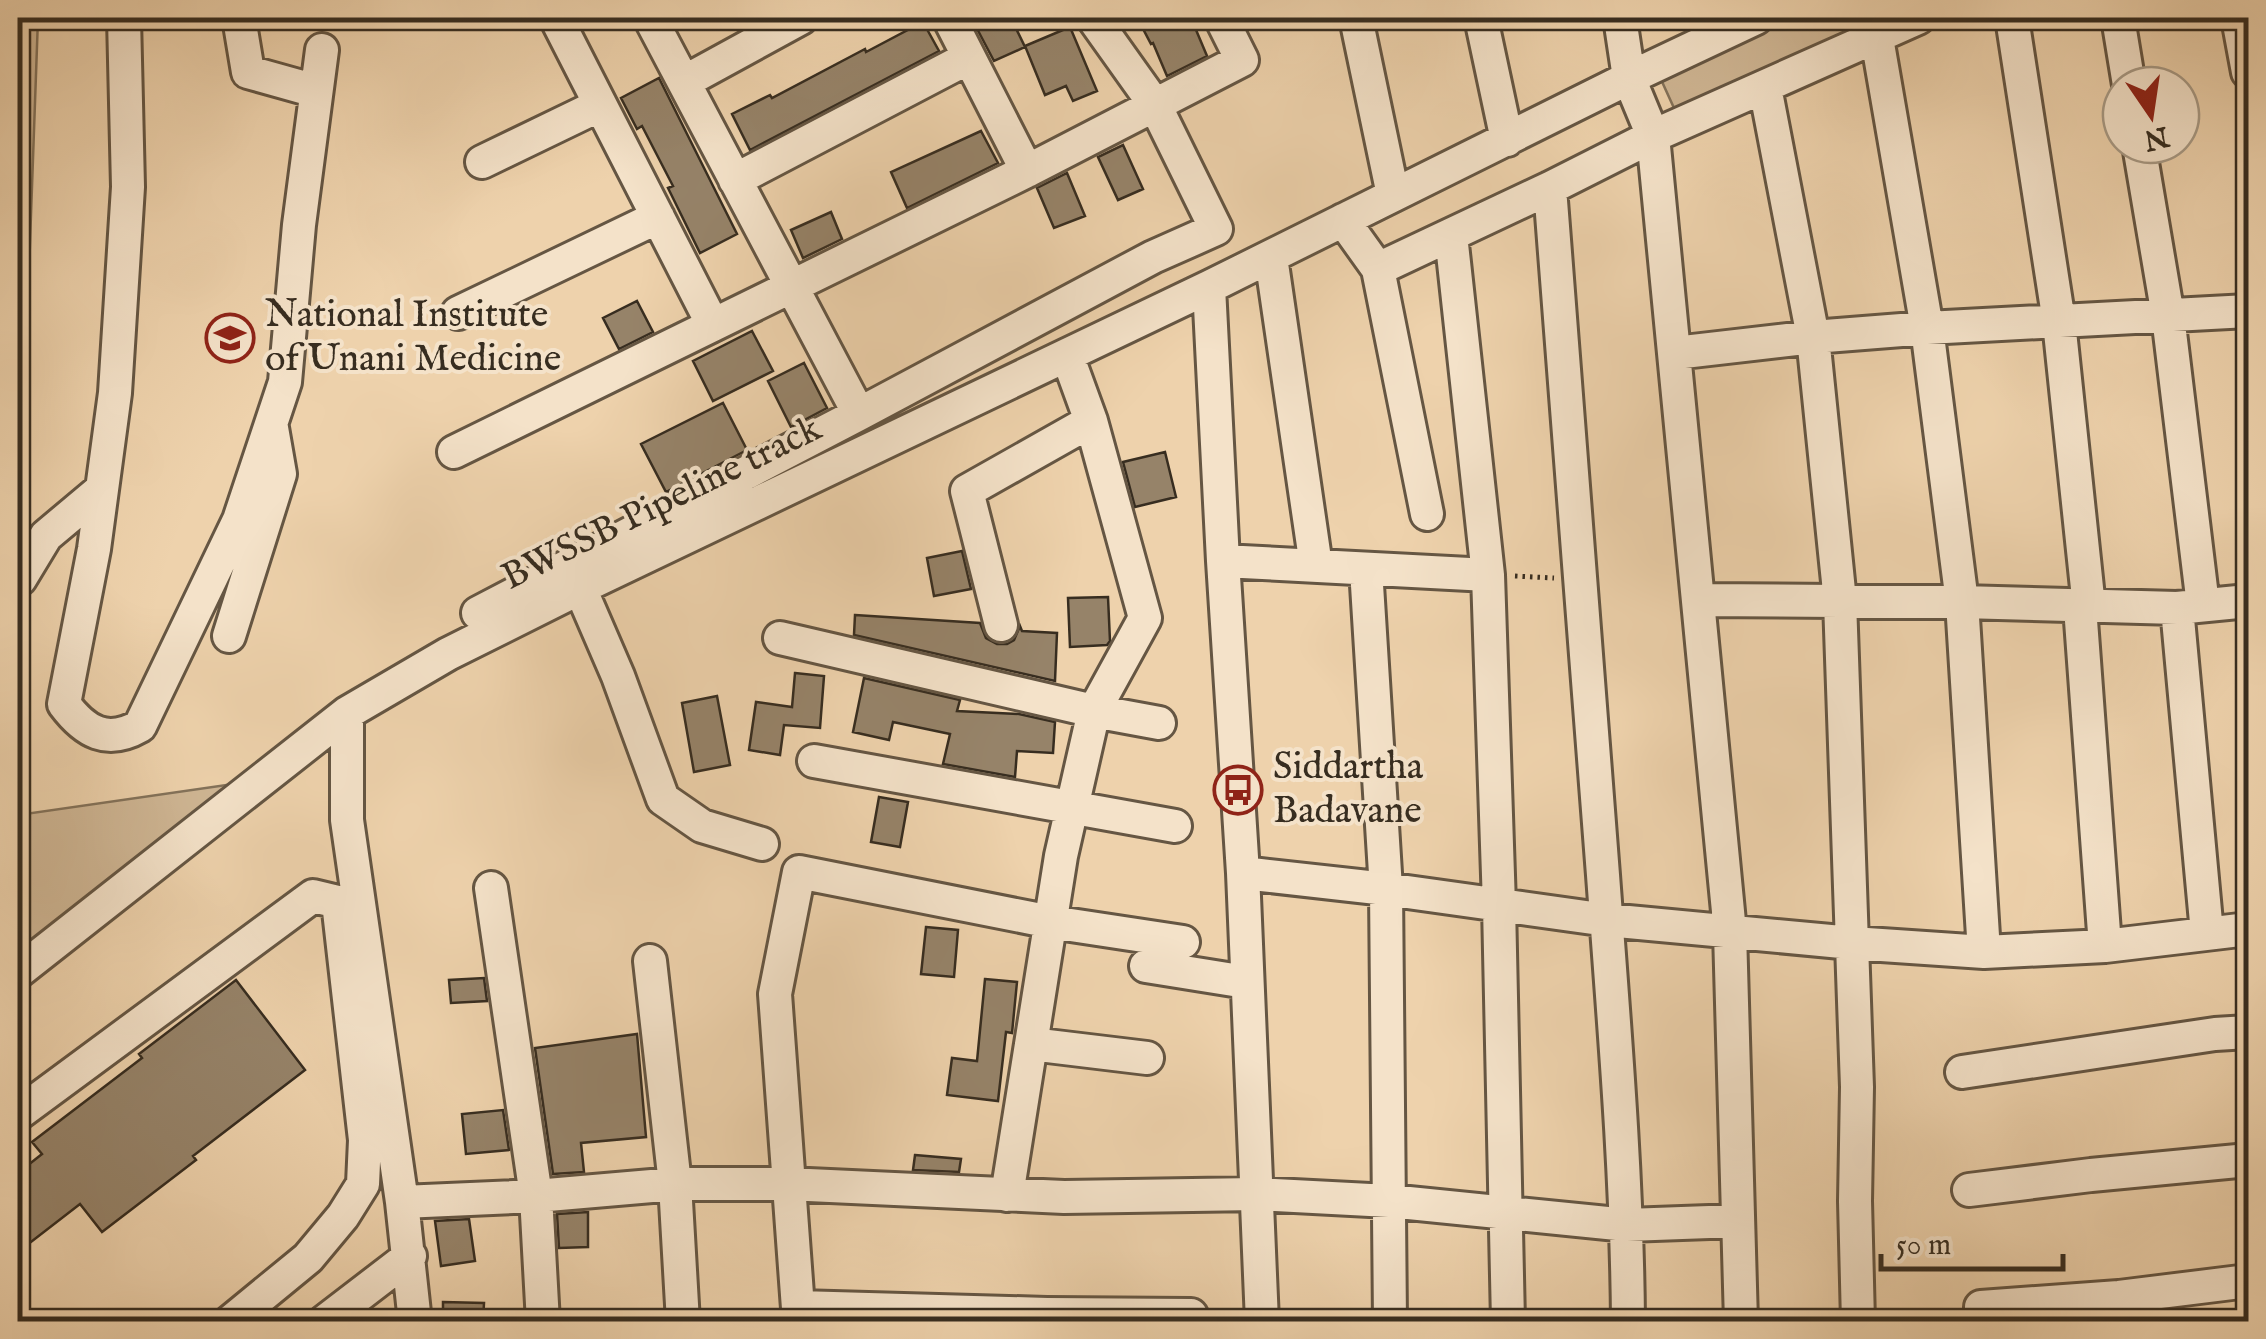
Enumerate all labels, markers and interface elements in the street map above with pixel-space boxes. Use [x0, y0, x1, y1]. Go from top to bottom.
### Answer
north arrow [2101, 65, 2201, 165]
text: N [2140, 117, 2173, 157]
place label: National Institute of Unani Medicine [265, 292, 561, 384]
school or university icon: National Institute of Unani Medicine [204, 312, 256, 364]
street label: BWSSB Pipeline track [494, 405, 830, 602]
place label: Siddartha Badavane [1273, 744, 1424, 836]
bus stop icon: Siddartha Badavane [1212, 764, 1264, 816]
scale bar [1881, 1209, 2064, 1271]
text: 50 m [1896, 1227, 1951, 1265]

